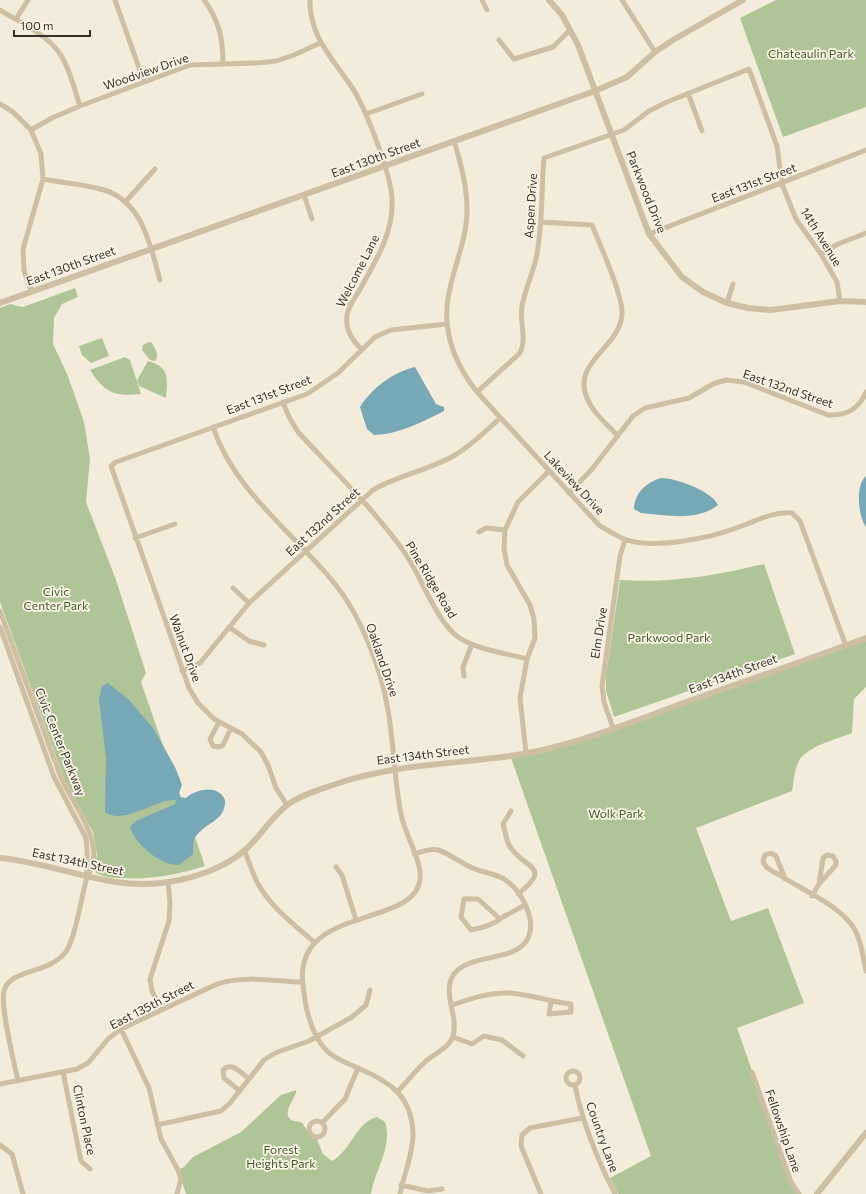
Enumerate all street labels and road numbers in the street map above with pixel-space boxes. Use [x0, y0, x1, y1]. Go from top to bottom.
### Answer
street label: Woodview Drive [101, 50, 190, 92]
street label: East 130th Street [329, 134, 422, 180]
street label: Parkwood Drive [624, 149, 670, 235]
street label: East 131st Street [709, 159, 798, 205]
street label: Aspen Drive [521, 173, 539, 239]
street label: 14th Avenue [798, 205, 845, 268]
street label: Welcome Lane [333, 232, 381, 309]
street label: East 130th Street [24, 242, 117, 288]
street label: East 132nd Street [741, 366, 835, 410]
street label: East 131st Street [224, 371, 313, 417]
street label: Lakeview Drive [542, 448, 608, 517]
street label: East 132nd Street [282, 484, 362, 558]
street label: Pine Ridge Road [403, 538, 460, 621]
street label: Elm Drive [587, 606, 609, 660]
street label: Walnut Drive [167, 612, 205, 683]
street label: Oakland Drive [364, 621, 402, 698]
street label: East 134th Street [686, 651, 779, 696]
street label: Civic Center Parkway [33, 686, 89, 798]
street label: East 134th Street [376, 741, 470, 767]
street label: East 134th Street [31, 844, 125, 878]
street label: East 135th Street [107, 977, 196, 1031]
street label: Clinton Place [71, 1083, 99, 1156]
street label: Fellowship Lane [763, 1087, 805, 1174]
street label: Country Lane [584, 1100, 622, 1174]

